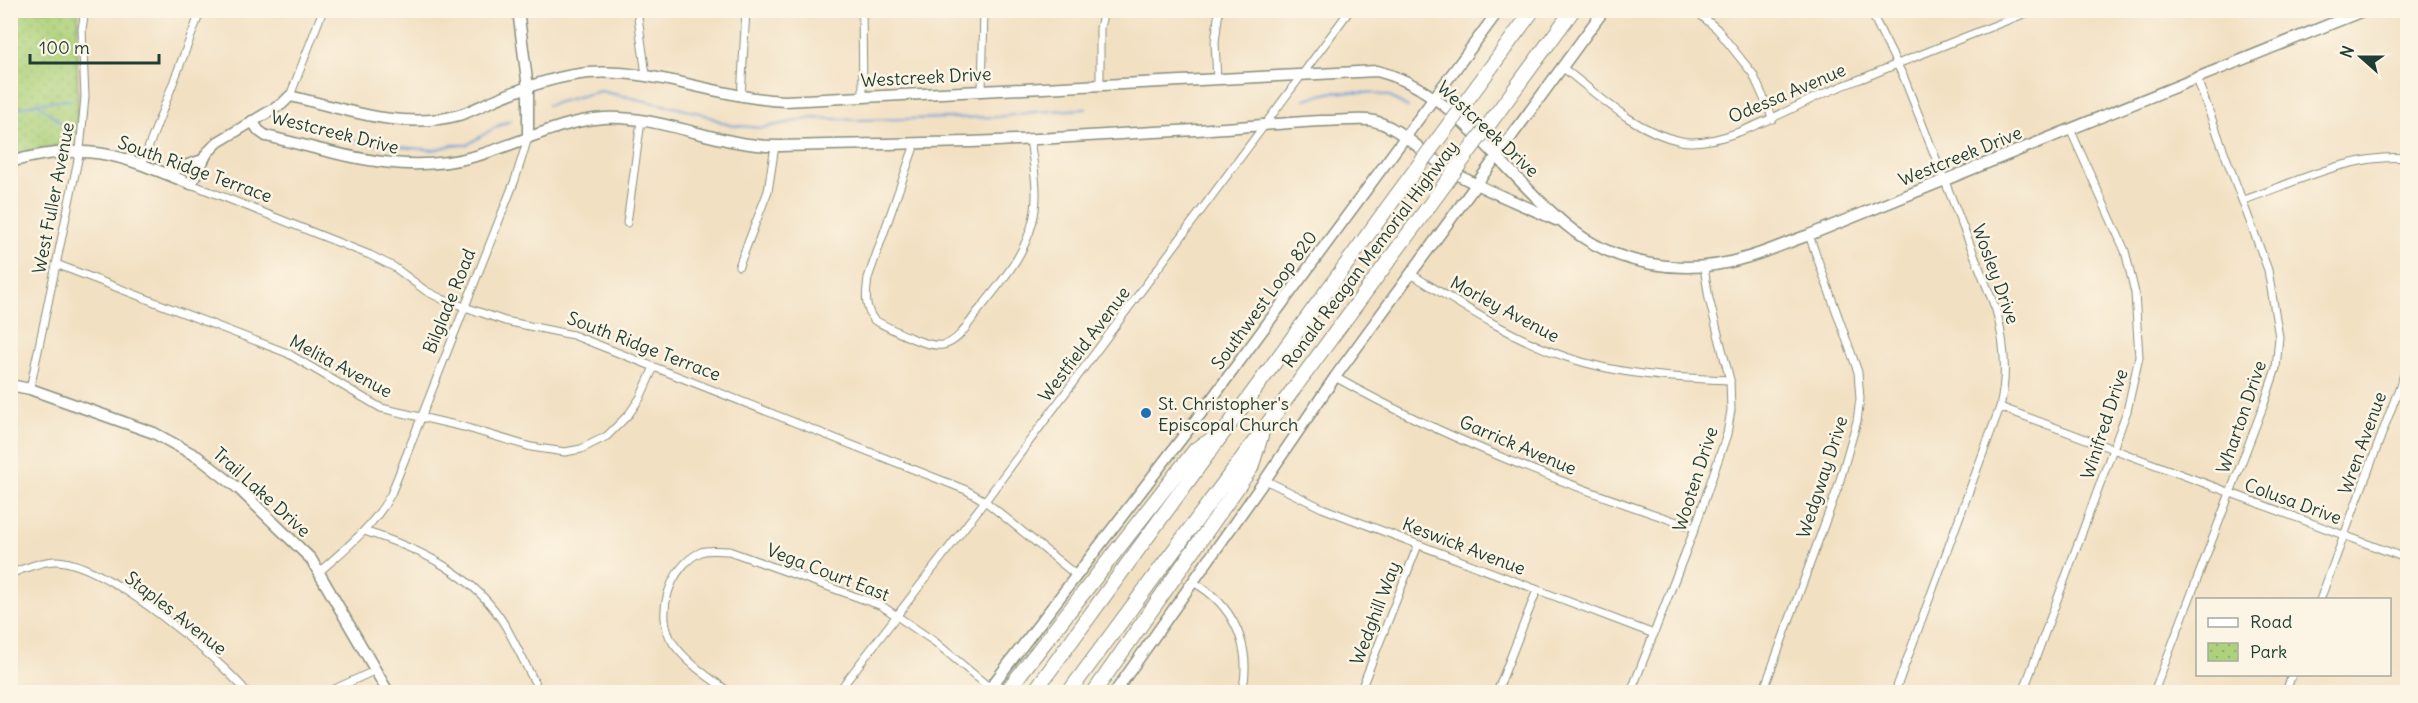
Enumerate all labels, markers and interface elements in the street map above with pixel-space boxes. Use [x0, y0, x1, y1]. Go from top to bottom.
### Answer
scale bar [30, 27, 159, 65]
north arrow [2331, 27, 2391, 87]
text: 100 m [39, 36, 90, 59]
text: N [2336, 43, 2358, 60]
street label: Odessa Avenue [1725, 58, 1849, 128]
street label: Westcreek Drive [860, 62, 992, 92]
street label: Westcreek Drive [1432, 76, 1544, 182]
street label: Westcreek Drive [269, 105, 401, 159]
street label: West Fuller Avenue [27, 120, 79, 276]
street label: Westcreek Drive [1895, 121, 2025, 191]
street label: South Ridge Terrace [115, 130, 275, 208]
street label: Ronald Reagan Memorial Highway [1277, 136, 1463, 372]
street label: Wosley Drive [1967, 221, 2025, 327]
street label: Southwest Loop 820 [1206, 226, 1322, 374]
street label: Bilglade Road [418, 245, 481, 357]
street label: Morley Avenue [1446, 271, 1564, 347]
street label: Westfield Avenue [1033, 282, 1135, 406]
street label: South Ridge Terrace [564, 306, 724, 386]
street label: Melita Avenue [286, 329, 396, 403]
street label: Wharton Drive [2211, 358, 2271, 476]
street label: Winifred Drive [2075, 366, 2133, 482]
street label: Wren Avenue [2333, 389, 2391, 497]
place label: St. Christopher's Episcopal Church [1158, 392, 1298, 436]
marker: St. Christopher's Episcopal Church [1139, 406, 1153, 420]
street label: Garrick Avenue [1456, 410, 1580, 480]
street label: Wedgway Drive [1791, 413, 1853, 541]
street label: Wooten Drive [1667, 424, 1723, 534]
street label: Trail Lake Drive [208, 442, 316, 542]
street label: Colusa Drive [2241, 473, 2345, 529]
street label: Keswick Avenue [1399, 512, 1529, 580]
street label: Vega Court East [763, 538, 893, 606]
street label: Wedghill Way [1345, 558, 1405, 668]
street label: Staples Avenue [121, 566, 231, 660]
legend [2196, 598, 2391, 676]
text: Road [2250, 610, 2293, 633]
text: Park [2250, 640, 2287, 663]

